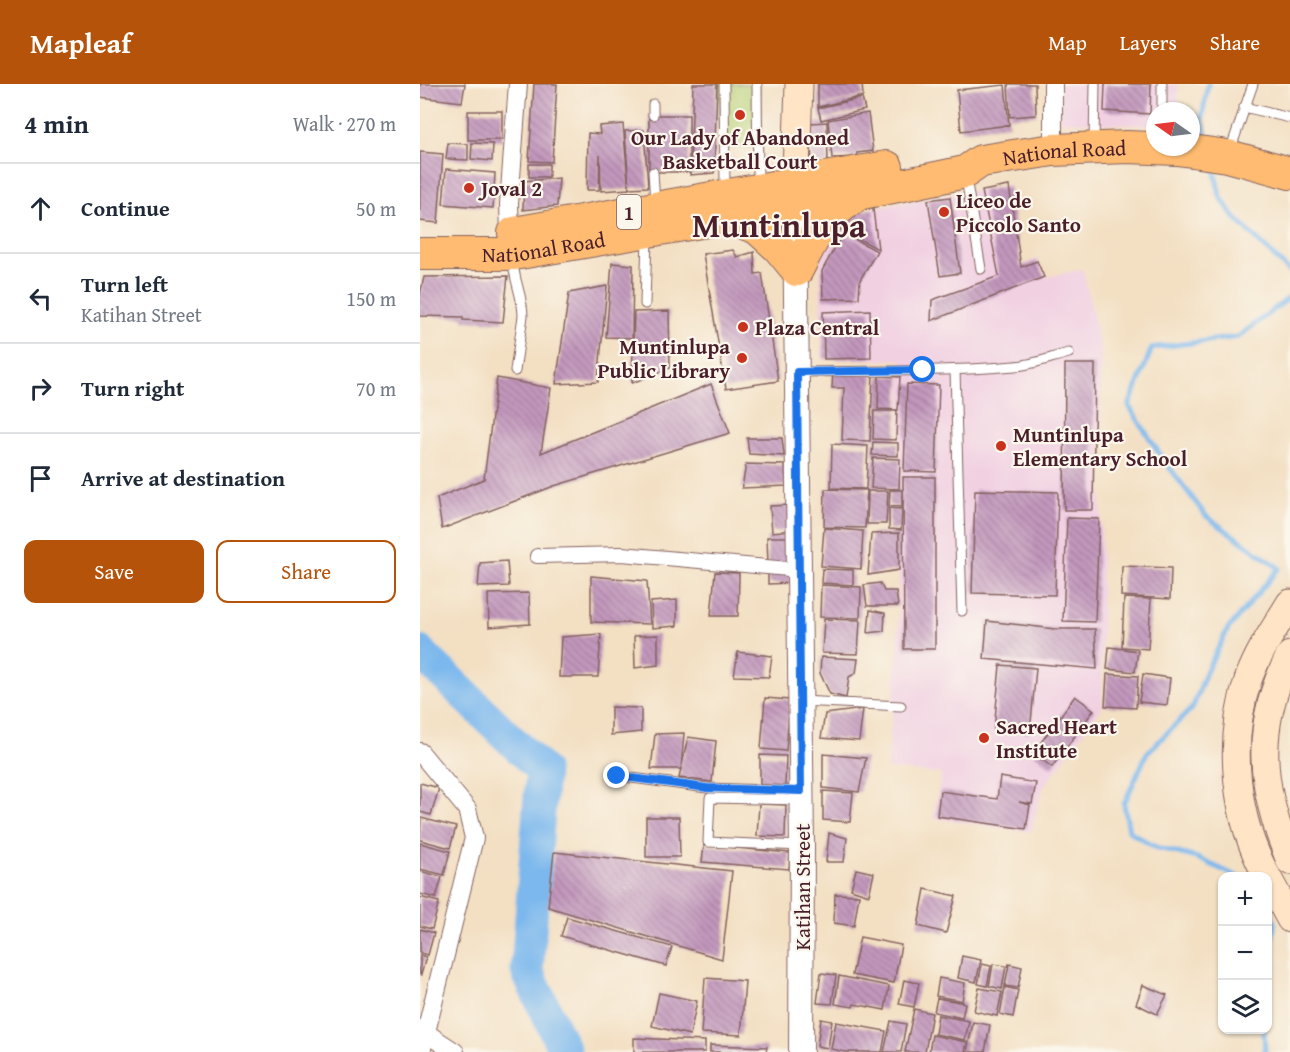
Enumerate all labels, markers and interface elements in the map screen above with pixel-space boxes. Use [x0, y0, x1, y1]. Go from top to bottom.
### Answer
text: Mapleaf [30, 22, 131, 63]
text: Map [1048, 27, 1087, 58]
text: Layers [1120, 27, 1177, 58]
text: Share [1210, 27, 1260, 58]
north arrow [1146, 102, 1200, 156]
text: 4 min [24, 104, 89, 143]
marker: Our Lady of Abandoned Basketball Court [733, 108, 747, 122]
text: Walk · 270 m [293, 109, 396, 138]
place label: Our Lady of Abandoned Basketball Court [631, 122, 849, 177]
street label: National Road [1001, 132, 1128, 173]
place label: Joval 2 [478, 173, 542, 204]
marker: Joval 2 [462, 181, 476, 195]
place label: Liceo de Piccolo Santo [956, 185, 1081, 240]
icon: ahead [24, 192, 57, 225]
text: Continue [81, 192, 170, 224]
text: 50 m [356, 194, 396, 223]
road number: 1 [617, 195, 641, 229]
district label: Muntinlupa [692, 201, 866, 249]
marker: Liceo de Piccolo Santo [937, 205, 951, 219]
street label: National Road [482, 223, 608, 270]
text: Turn left [81, 268, 168, 300]
icon: left [24, 282, 57, 315]
text: 150 m [346, 284, 396, 313]
text: Katihan Street [81, 300, 202, 329]
place label: Plaza Central [755, 312, 880, 343]
marker: Plaza Central [736, 320, 750, 334]
place label: Muntinlupa Public Library [597, 331, 730, 386]
marker: Muntinlupa Public Library [735, 351, 749, 365]
route start [909, 356, 935, 382]
icon: right [24, 372, 57, 405]
text: Turn right [81, 372, 184, 404]
text: 70 m [356, 374, 396, 403]
place label: Muntinlupa Elementary School [1013, 419, 1188, 474]
marker: Muntinlupa Elementary School [994, 439, 1008, 453]
icon: arrive [24, 462, 57, 495]
text: Arrive at destination [81, 462, 285, 494]
button: Save [24, 540, 204, 603]
button: Share [216, 540, 396, 603]
place label: Sacred Heart Institute [996, 711, 1117, 766]
marker: Sacred Heart Institute [977, 731, 991, 745]
route end [603, 762, 629, 788]
street label: Katihan Street [787, 823, 818, 950]
map controls [1218, 872, 1272, 1034]
button: + [1218, 872, 1272, 926]
button: − [1218, 926, 1272, 980]
button: layers [1218, 980, 1272, 1034]

